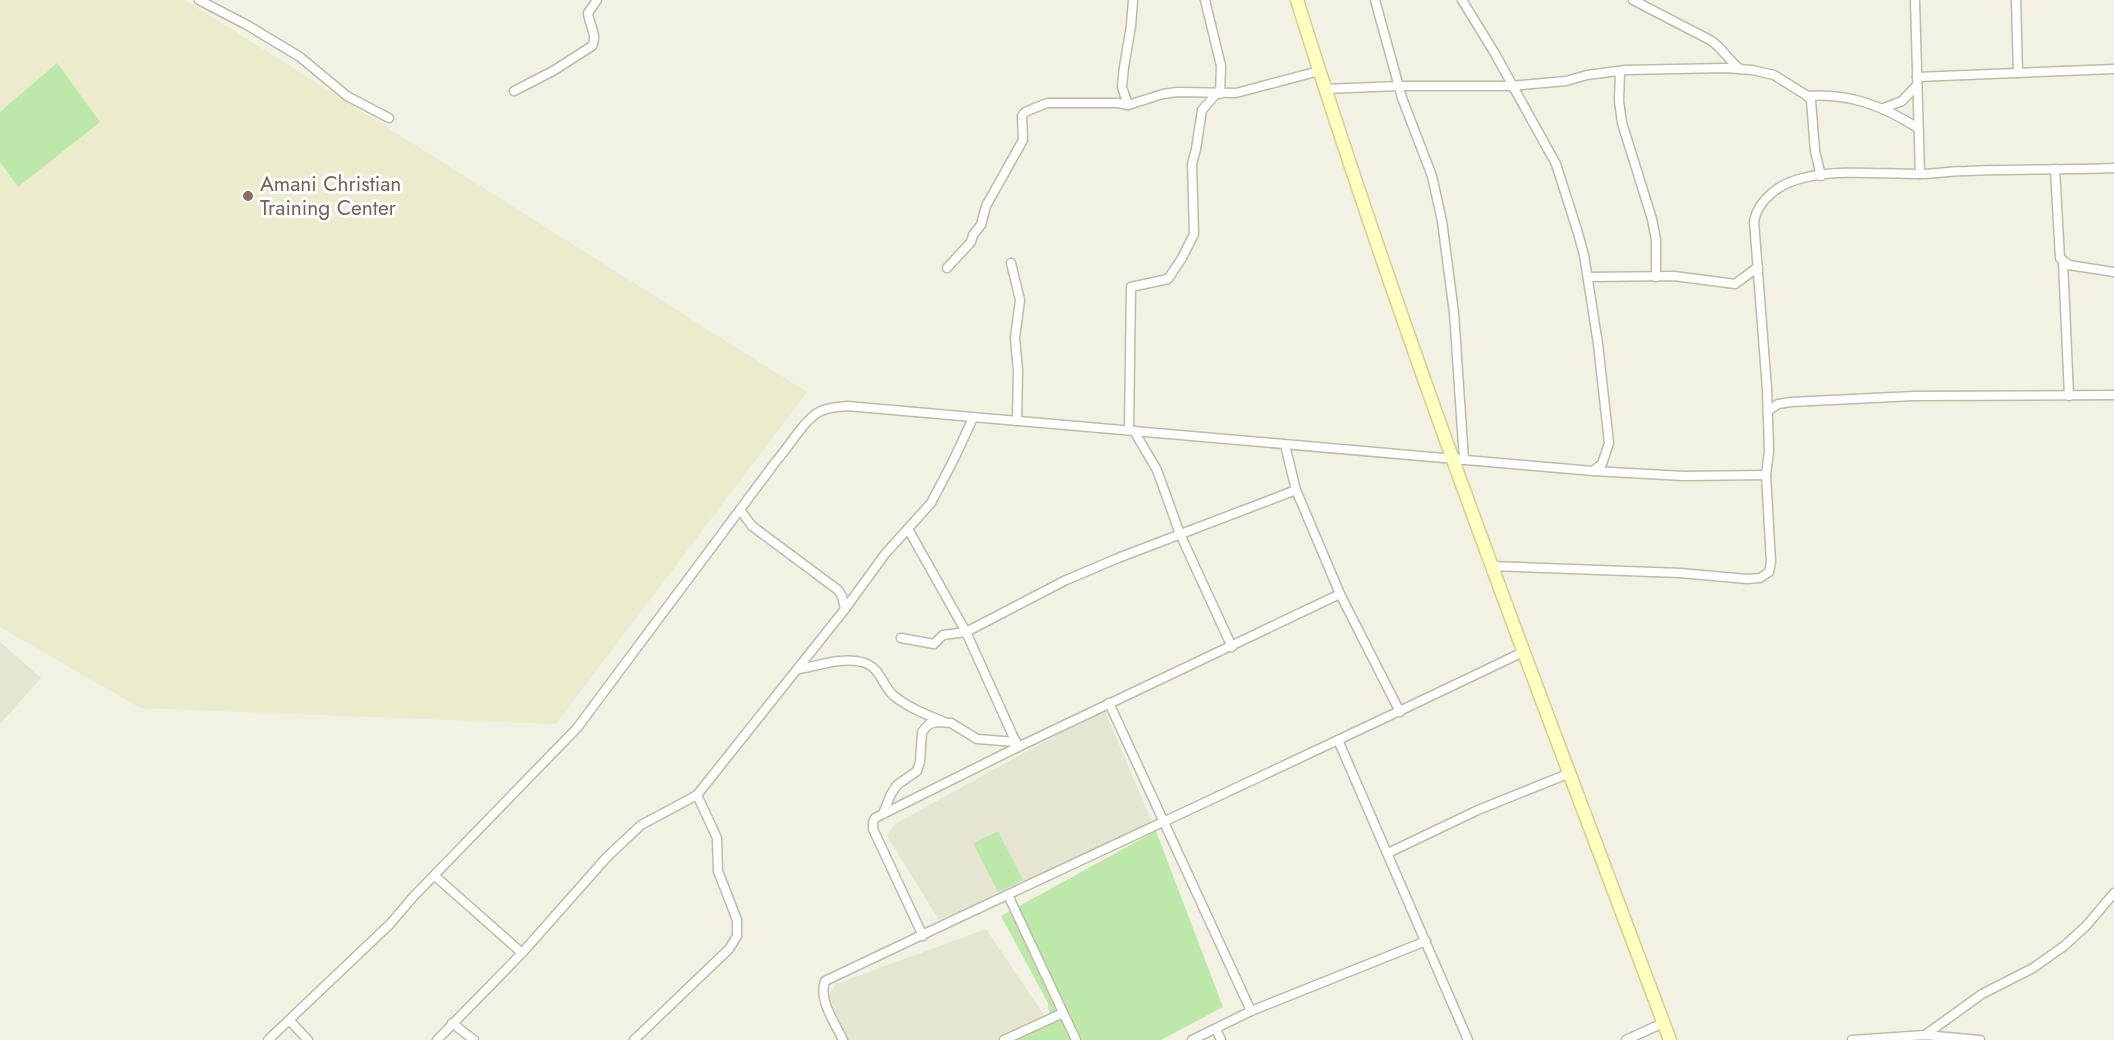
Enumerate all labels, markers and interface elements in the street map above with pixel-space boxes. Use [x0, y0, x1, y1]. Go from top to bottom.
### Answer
place label: Amani Christian Training Center [260, 169, 401, 223]
marker: Amani Christian Training Center [241, 189, 255, 203]

